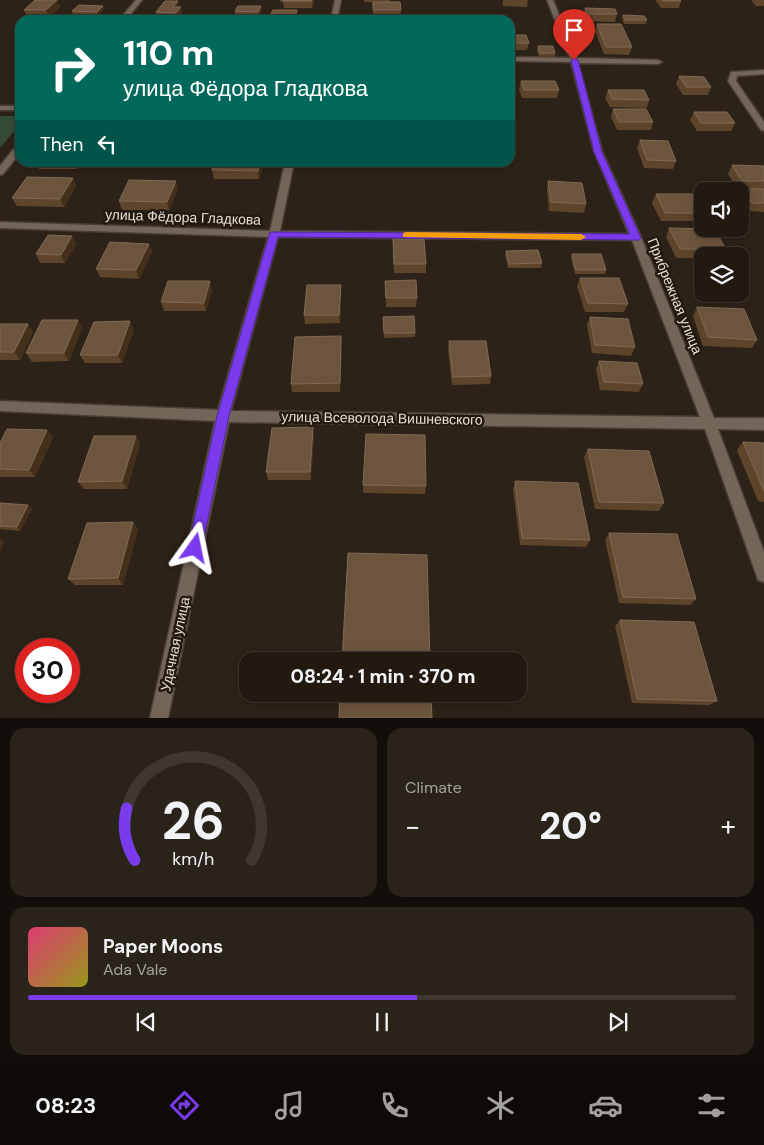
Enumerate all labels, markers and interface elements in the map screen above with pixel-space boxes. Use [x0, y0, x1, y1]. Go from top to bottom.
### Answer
pin [553, 9, 595, 60]
icon: arrive [560, 16, 588, 44]
text: 110 m [123, 30, 214, 76]
icon: right [40, 35, 105, 100]
text: улица Фёдора Гладкова [123, 74, 368, 103]
icon: left [93, 130, 121, 158]
text: Then [40, 132, 83, 157]
map controls [694, 182, 749, 302]
button: sound [694, 182, 749, 237]
street label: улица Фёдора Гладкова [105, 205, 261, 229]
street label: Прибрежная улица [643, 235, 707, 357]
button: layers [694, 247, 749, 302]
street label: улица Всеволода Вишневского [281, 407, 483, 429]
position arrow [168, 521, 220, 573]
street label: Удачная улица [156, 595, 194, 693]
speed limit sign: 30 [15, 638, 80, 703]
text: 08:24 · 1 min · 370 m [291, 664, 475, 689]
text: Climate [405, 777, 462, 798]
text: 26 [162, 787, 225, 855]
text: 20° [539, 801, 602, 851]
text: − [405, 808, 420, 845]
text: + [721, 808, 736, 845]
text: km/h [172, 847, 215, 871]
text: Paper Moons [103, 934, 223, 959]
text: Ada Vale [103, 959, 167, 980]
icon: previous [132, 1008, 160, 1036]
icon: pause [368, 1008, 396, 1036]
icon: next [604, 1008, 632, 1036]
icon: directions [167, 1088, 202, 1123]
icon: music [272, 1088, 307, 1123]
icon: phone [377, 1088, 412, 1123]
icon: climate [483, 1088, 518, 1123]
icon: car [588, 1088, 623, 1123]
icon: filters [694, 1088, 729, 1123]
text: 08:23 [35, 1091, 96, 1120]

